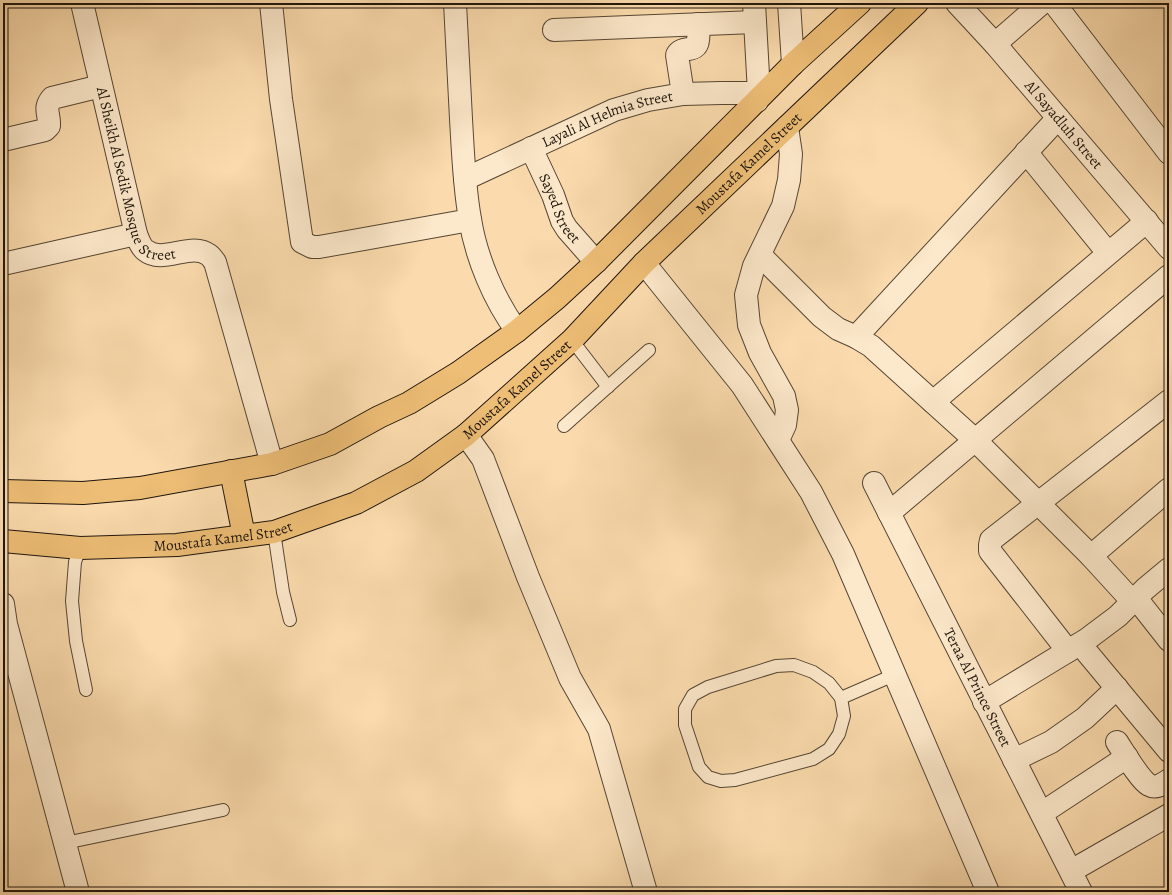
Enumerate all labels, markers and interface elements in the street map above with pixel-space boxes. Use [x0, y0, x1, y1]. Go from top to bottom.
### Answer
street label: Al Sayadluh Street [1020, 75, 1107, 173]
street label: Al Sheikh Al Sedik Mosque Street [92, 84, 177, 265]
street label: Layali Al Helmia Street [538, 86, 674, 152]
street label: Moustafa Kamel Street [691, 108, 806, 219]
street label: Sayed Street [534, 170, 585, 248]
street label: Moustafa Kamel Street [458, 335, 576, 444]
street label: Moustafa Kamel Street [153, 516, 295, 556]
street label: Teraa Al Prince Street [939, 624, 1016, 750]

